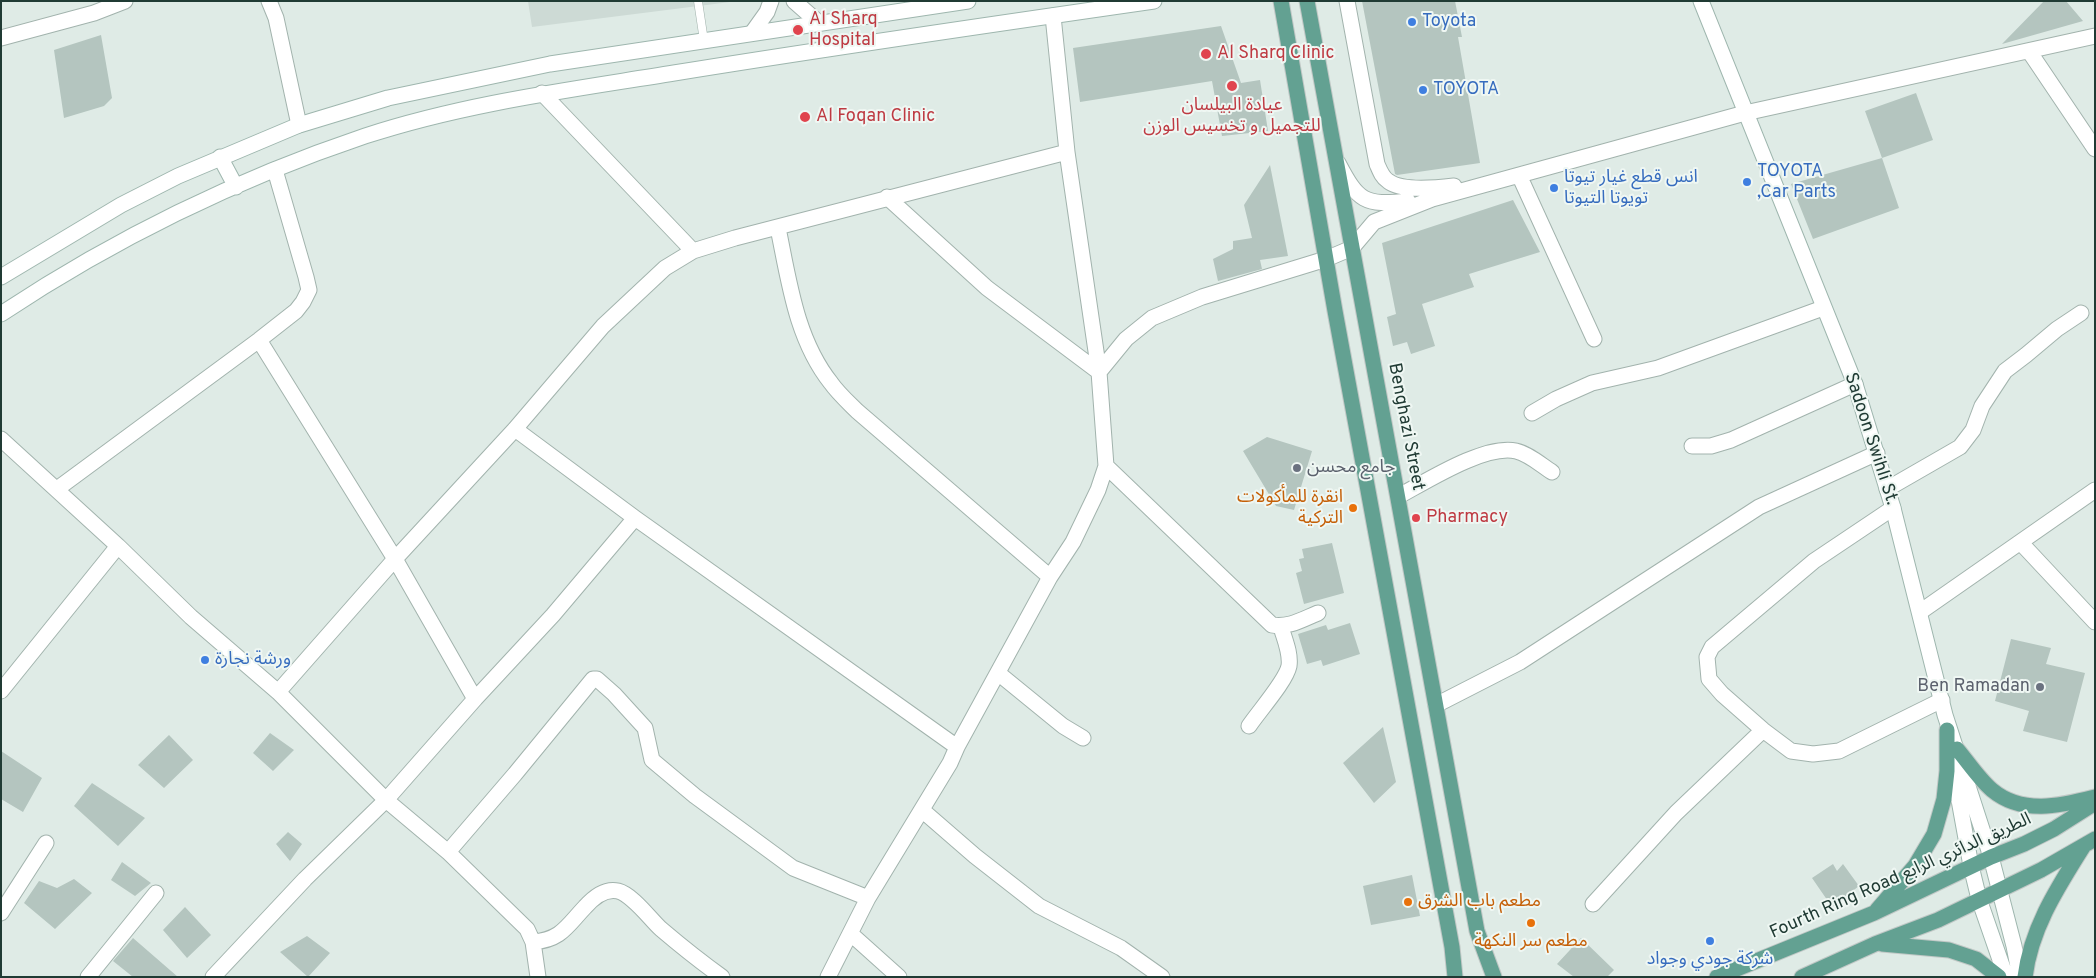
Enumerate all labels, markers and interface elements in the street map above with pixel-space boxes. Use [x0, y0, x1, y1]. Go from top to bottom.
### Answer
place label: Al Sharq Hospital [809, 9, 878, 52]
place label: Toyota [1422, 11, 1476, 33]
marker: Toyota [1406, 16, 1418, 28]
marker: Al Sharq Hospital [791, 23, 805, 37]
place label: Al Sharq Clinic [1217, 43, 1334, 65]
marker: Al Sharq Clinic [1199, 47, 1213, 61]
marker: عيادة البيلسان للتجميل و تخسيس الوزن [1225, 79, 1239, 93]
place label: TOYOTA [1433, 79, 1499, 101]
marker: TOYOTA [1417, 84, 1429, 96]
place label: عيادة البيلسان للتجميل و تخسيس الوزن [1143, 95, 1321, 138]
place label: Al Foqan Clinic [816, 106, 935, 128]
marker: Al Foqan Clinic [798, 110, 812, 124]
place label: TOYOTA ,Car Parts [1757, 161, 1836, 203]
place label: انس قطع غيار تيوتا تويوتا التيوتا [1564, 167, 1698, 210]
marker: TOYOTA ,Car Parts [1741, 176, 1753, 188]
marker: انس قطع غيار تيوتا تويوتا التيوتا [1548, 182, 1560, 194]
street label: Benghazi Street [1382, 361, 1428, 493]
street label: Sadoon Swihli St. [1838, 370, 1902, 508]
place label: جامع محسن [1307, 457, 1395, 479]
marker: جامع محسن [1291, 462, 1303, 474]
place label: انقرة للمأكولات التركية [1237, 487, 1343, 530]
marker: انقرة للمأكولات التركية [1347, 502, 1359, 514]
place label: Pharmacy [1426, 507, 1508, 529]
marker: Pharmacy [1410, 512, 1422, 524]
place label: ورشة نجارة [215, 649, 291, 671]
marker: ورشة نجارة [199, 654, 211, 666]
place label: Ben Ramadan [1917, 676, 2030, 698]
marker: Ben Ramadan [2034, 681, 2046, 693]
street label: Fourth Ring Road الطريق الدائري الرابع [1767, 809, 2035, 945]
place label: مطعم باب الشرق [1418, 891, 1541, 913]
marker: مطعم باب الشرق [1402, 896, 1414, 908]
marker: مطعم سر النكهة [1525, 917, 1537, 929]
place label: مطعم سر النكهة [1474, 931, 1588, 953]
marker: شركة جودي وجواد [1704, 935, 1716, 947]
place label: شركة جودي وجواد [1647, 949, 1773, 971]

